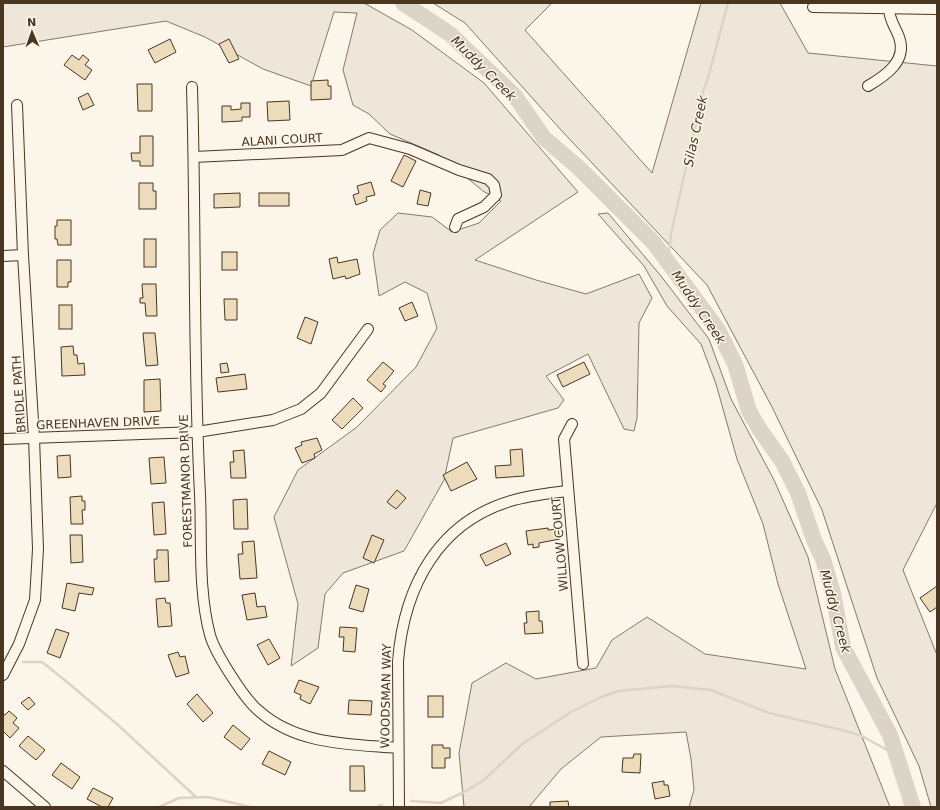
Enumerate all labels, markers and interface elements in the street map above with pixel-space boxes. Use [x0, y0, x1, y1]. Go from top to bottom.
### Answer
north arrow [12, 12, 52, 52]
text: N [27, 16, 37, 29]
water label: Muddy Creek [448, 33, 520, 104]
water label: Silas Creek [681, 94, 710, 168]
street label: ALANI COURT [241, 131, 324, 149]
water label: Muddy Creek [668, 268, 729, 347]
street label: BRIDLE PATH [9, 355, 29, 433]
street label: GREENHAVEN DRIVE [36, 414, 160, 432]
street label: FORESTMANOR DRIVE [177, 414, 195, 548]
street label: WILLOW COURT [549, 495, 571, 592]
water label: Muddy Creek [817, 568, 854, 655]
street label: WOODSMAN WAY [378, 643, 394, 749]

